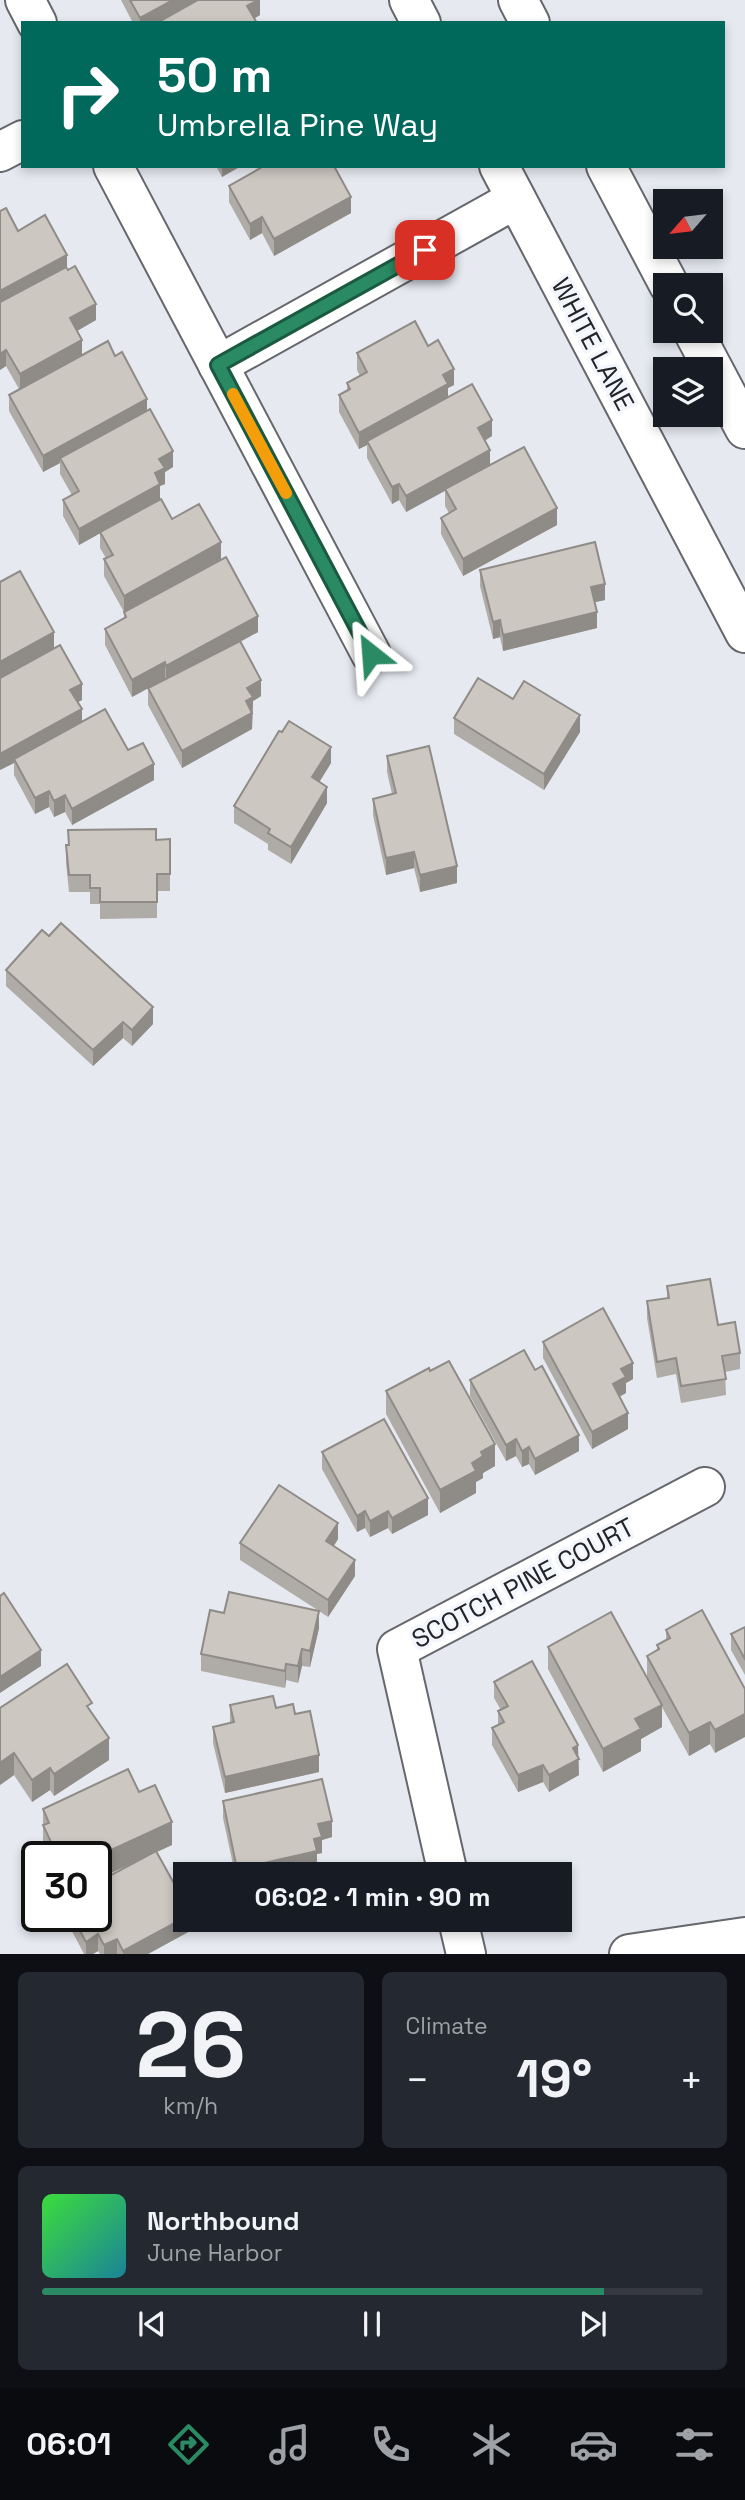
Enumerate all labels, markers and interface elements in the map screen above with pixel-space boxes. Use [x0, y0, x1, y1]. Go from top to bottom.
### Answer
text: 50 m [157, 44, 272, 106]
icon: right [42, 49, 133, 140]
text: Umbrella Pine Way [157, 105, 438, 145]
north arrow [653, 189, 723, 259]
map controls [653, 189, 723, 427]
pin [395, 220, 455, 280]
icon: arrive [406, 231, 444, 269]
street label: WHITE LANE [544, 272, 642, 416]
button: search [653, 273, 723, 343]
button: layers [653, 357, 723, 427]
position arrow [334, 617, 408, 691]
street label: SCOTCH PINE COURT [406, 1510, 640, 1656]
speed limit sign: 30 [21, 1841, 112, 1932]
text: 06:02 · 1 min · 90 m [255, 1880, 490, 1914]
text: 26 [136, 1987, 246, 2104]
text: Climate [406, 2011, 488, 2041]
text: 19° [516, 2046, 592, 2112]
text: − [406, 2056, 429, 2104]
text: + [679, 2056, 703, 2104]
text: km/h [163, 2091, 218, 2121]
text: Northbound [147, 2204, 300, 2238]
text: June Harbor [147, 2238, 282, 2268]
icon: previous [133, 2305, 171, 2343]
icon: pause [353, 2305, 391, 2343]
icon: next [574, 2305, 612, 2343]
icon: directions [164, 2420, 213, 2469]
icon: music [265, 2420, 314, 2469]
icon: phone [366, 2420, 415, 2469]
icon: climate [467, 2420, 516, 2469]
icon: car [569, 2420, 618, 2469]
icon: filters [670, 2420, 719, 2469]
text: 06:01 [26, 2424, 111, 2464]

